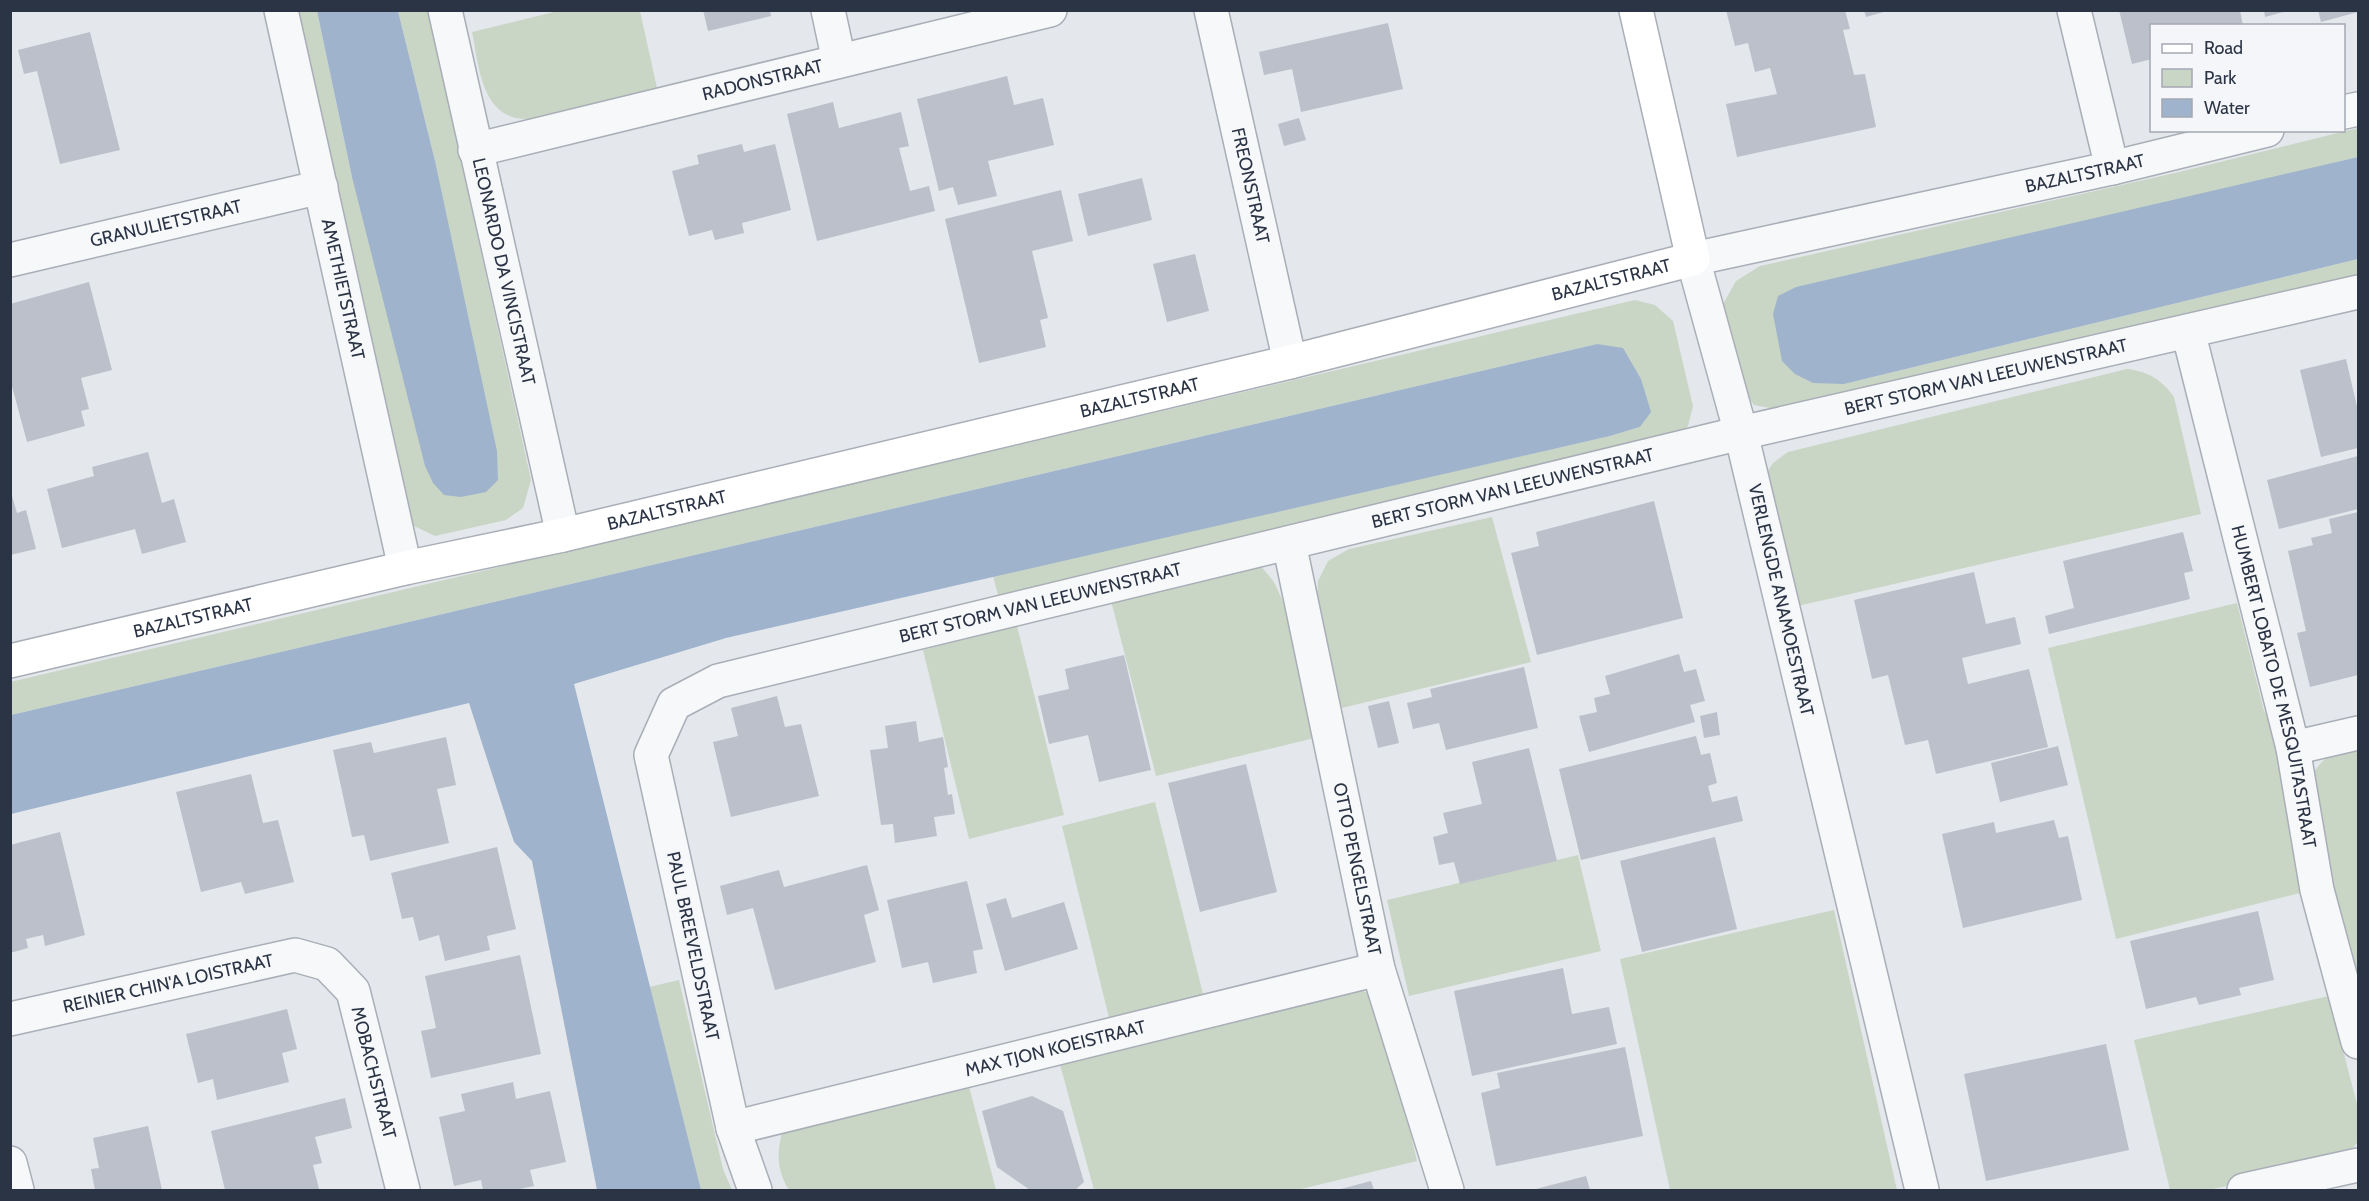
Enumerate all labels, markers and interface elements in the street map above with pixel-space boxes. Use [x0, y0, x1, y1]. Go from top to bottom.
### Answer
legend [2150, 24, 2345, 132]
text: Road [2204, 37, 2243, 59]
street label: RADONSTRAAT [700, 55, 826, 105]
text: Park [2204, 67, 2237, 89]
text: Water [2204, 97, 2250, 119]
street label: FREONSTRAAT [1227, 125, 1274, 246]
street label: BAZALTSTRAAT [2023, 149, 2147, 198]
street label: LEONARDO DA VINCISTRAAT [468, 156, 540, 388]
street label: GRANULIETSTRAAT [88, 195, 244, 252]
street label: AMETHIETSTRAAT [317, 217, 369, 362]
street label: BAZALTSTRAAT [1549, 254, 1673, 306]
street label: BERT STORM VAN LEEUWENSTRAAT [1842, 334, 2130, 420]
street label: BAZALTSTRAAT [1078, 373, 1202, 423]
street label: BERT STORM VAN LEEUWENSTRAAT [1369, 443, 1656, 533]
street label: VERLENGDE ANAMOESTRAAT [1744, 482, 1819, 719]
street label: BAZALTSTRAAT [605, 485, 729, 535]
street label: HUMBERT LOBATO DE MESQUITASTRAAT [2226, 523, 2321, 850]
street label: BERT STORM VAN LEEUWENSTRAAT [897, 558, 1184, 648]
street label: BAZALTSTRAAT [131, 593, 255, 643]
street label: OTTO PENGELSTRAAT [1328, 781, 1386, 958]
street label: PAUL BREEVELDSTRAAT [662, 849, 724, 1043]
street label: REINIER CHIN'A LOISTRAAT [61, 949, 276, 1018]
street label: MOBACHSTRAAT [346, 1004, 401, 1141]
street label: MAX TJON KOEISTRAAT [963, 1016, 1148, 1081]

